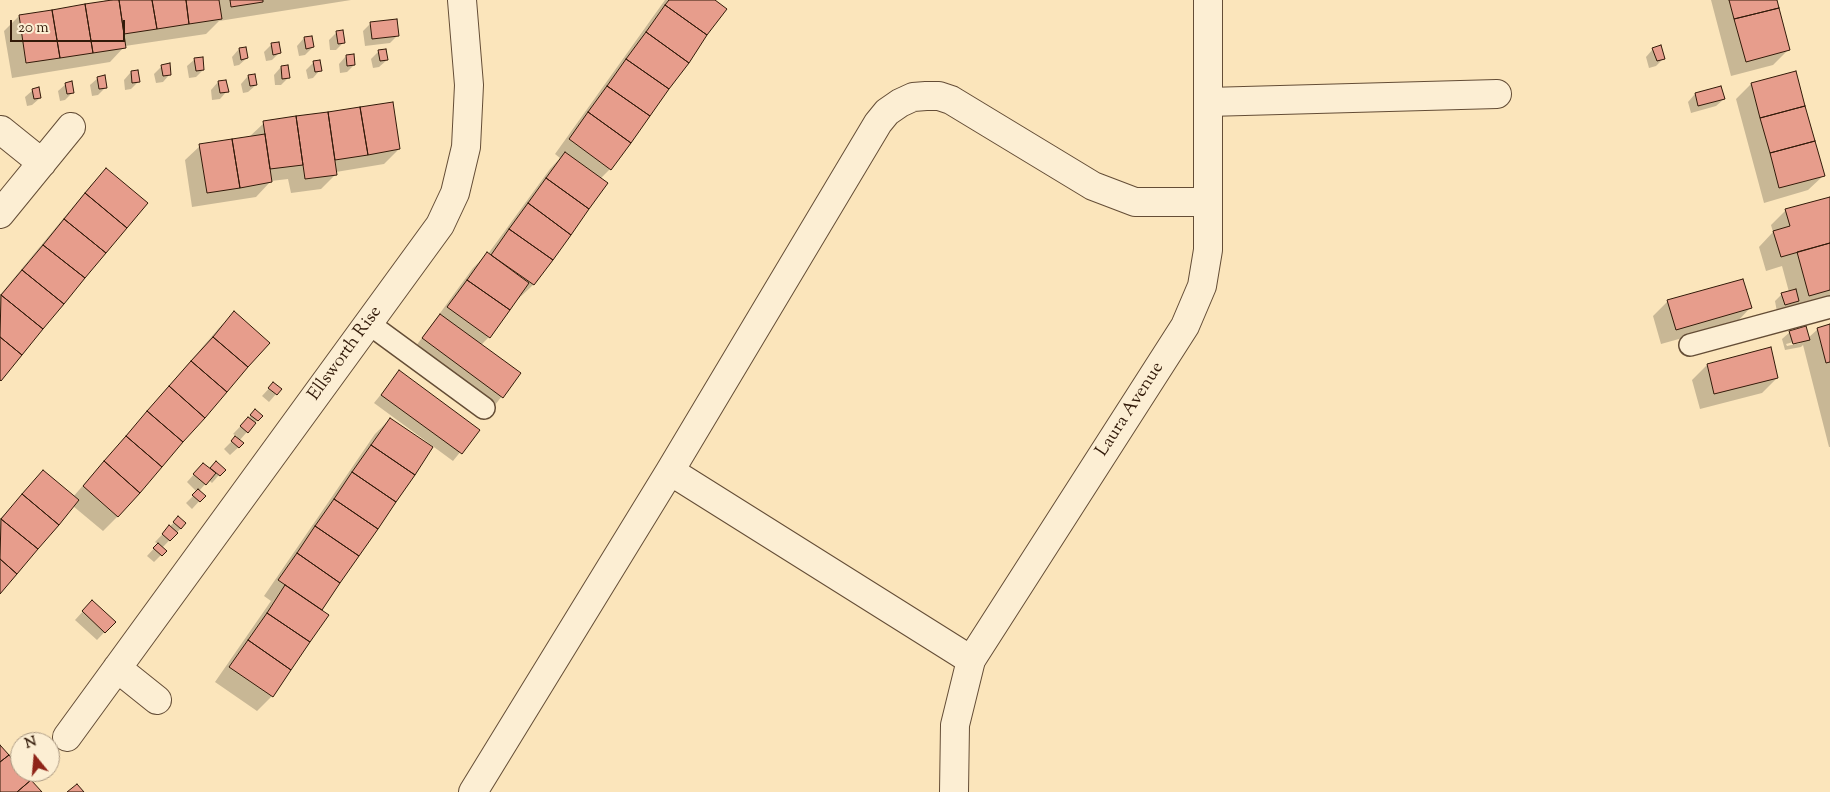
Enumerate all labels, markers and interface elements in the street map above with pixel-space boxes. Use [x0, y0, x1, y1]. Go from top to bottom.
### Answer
scale bar [12, 10, 128, 42]
text: 20 m [18, 18, 49, 39]
street label: Ellsworth Rise [304, 303, 388, 405]
street label: Laura Avenue [1092, 359, 1170, 461]
north arrow [10, 732, 60, 782]
text: N [23, 732, 39, 755]

